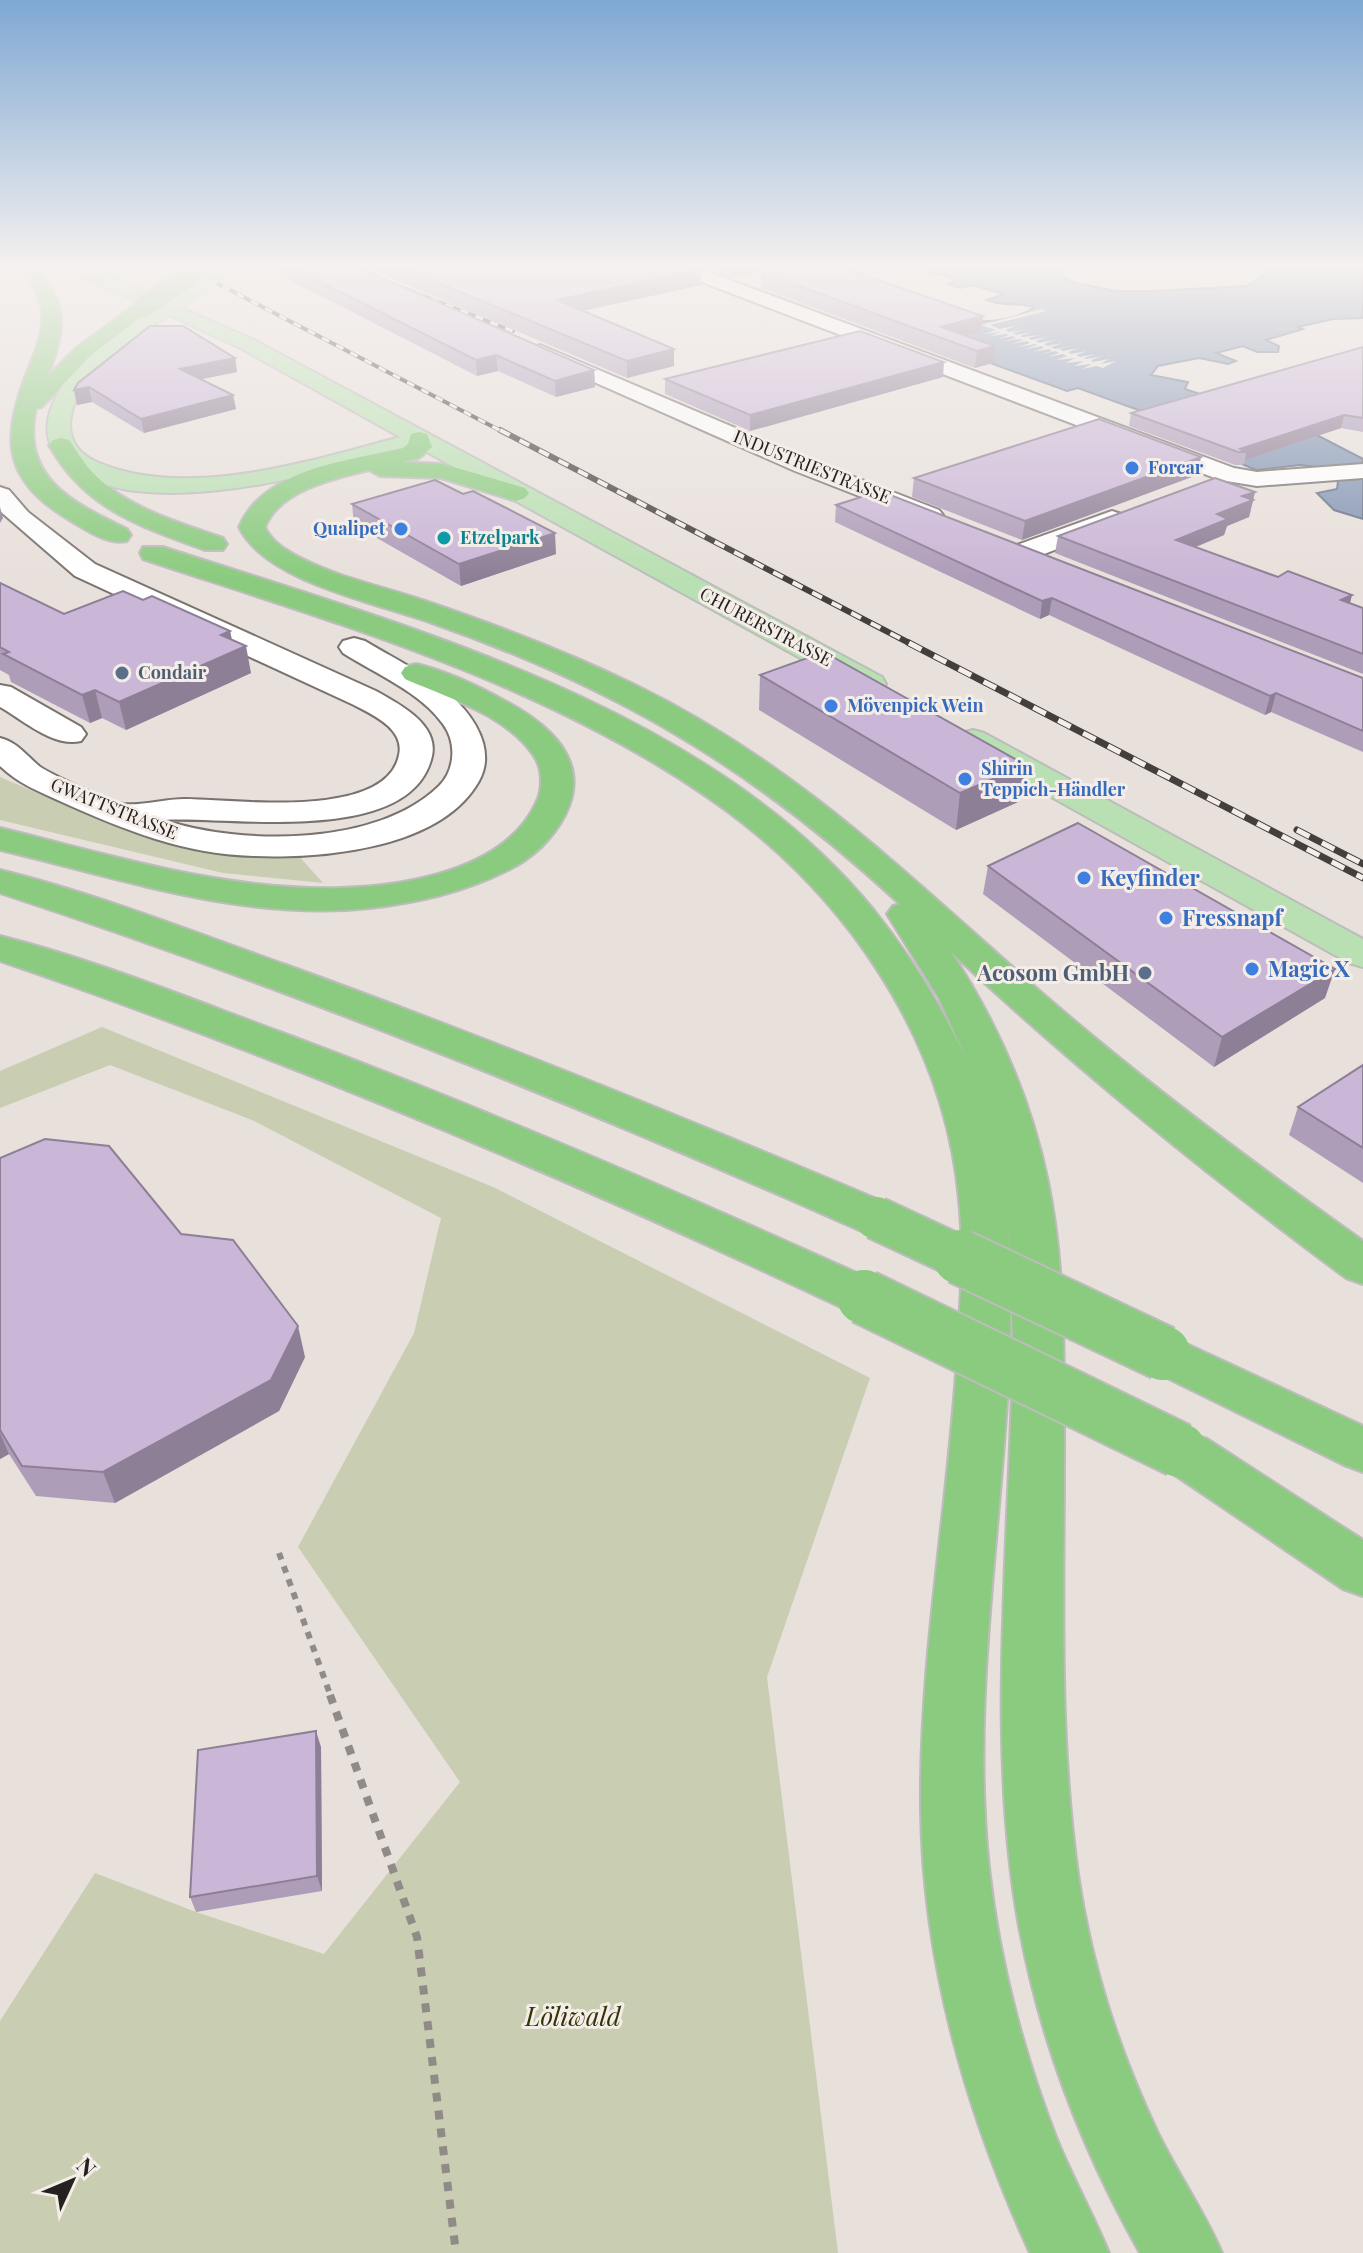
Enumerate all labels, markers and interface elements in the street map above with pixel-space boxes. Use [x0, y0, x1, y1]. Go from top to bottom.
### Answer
street label: INDUSTRIESTRASSE [730, 423, 895, 509]
place label: Forcar [1148, 455, 1204, 479]
marker: Forcar [1123, 459, 1141, 477]
place label: Qualipet [313, 516, 386, 540]
marker: Qualipet [392, 520, 410, 538]
place label: Etzelpark [460, 525, 540, 549]
marker: Etzelpark [435, 529, 453, 547]
street label: CHURERSTRASSE [696, 581, 837, 671]
place label: Condair [138, 660, 207, 684]
marker: Condair [113, 664, 131, 682]
place label: Mövenpick Wein [847, 693, 984, 717]
marker: Mövenpick Wein [822, 697, 840, 715]
place label: Shirin Teppich-Händler [981, 756, 1126, 801]
marker: Shirin Teppich-Händler [956, 770, 974, 788]
street label: GWATTSTRASSE [47, 772, 181, 844]
place label: Keyfinder [1100, 862, 1200, 892]
marker: Keyfinder [1075, 869, 1093, 887]
place label: Fressnapf [1182, 902, 1285, 932]
marker: Fressnapf [1157, 909, 1175, 927]
place label: Magic X [1268, 953, 1350, 983]
place label: Acosom GmbH [976, 957, 1129, 987]
marker: Magic X [1243, 960, 1261, 978]
marker: Acosom GmbH [1136, 964, 1154, 982]
park label: Löliwald [524, 1998, 622, 2033]
north arrow [32, 2141, 112, 2221]
text: N [71, 2150, 103, 2183]

